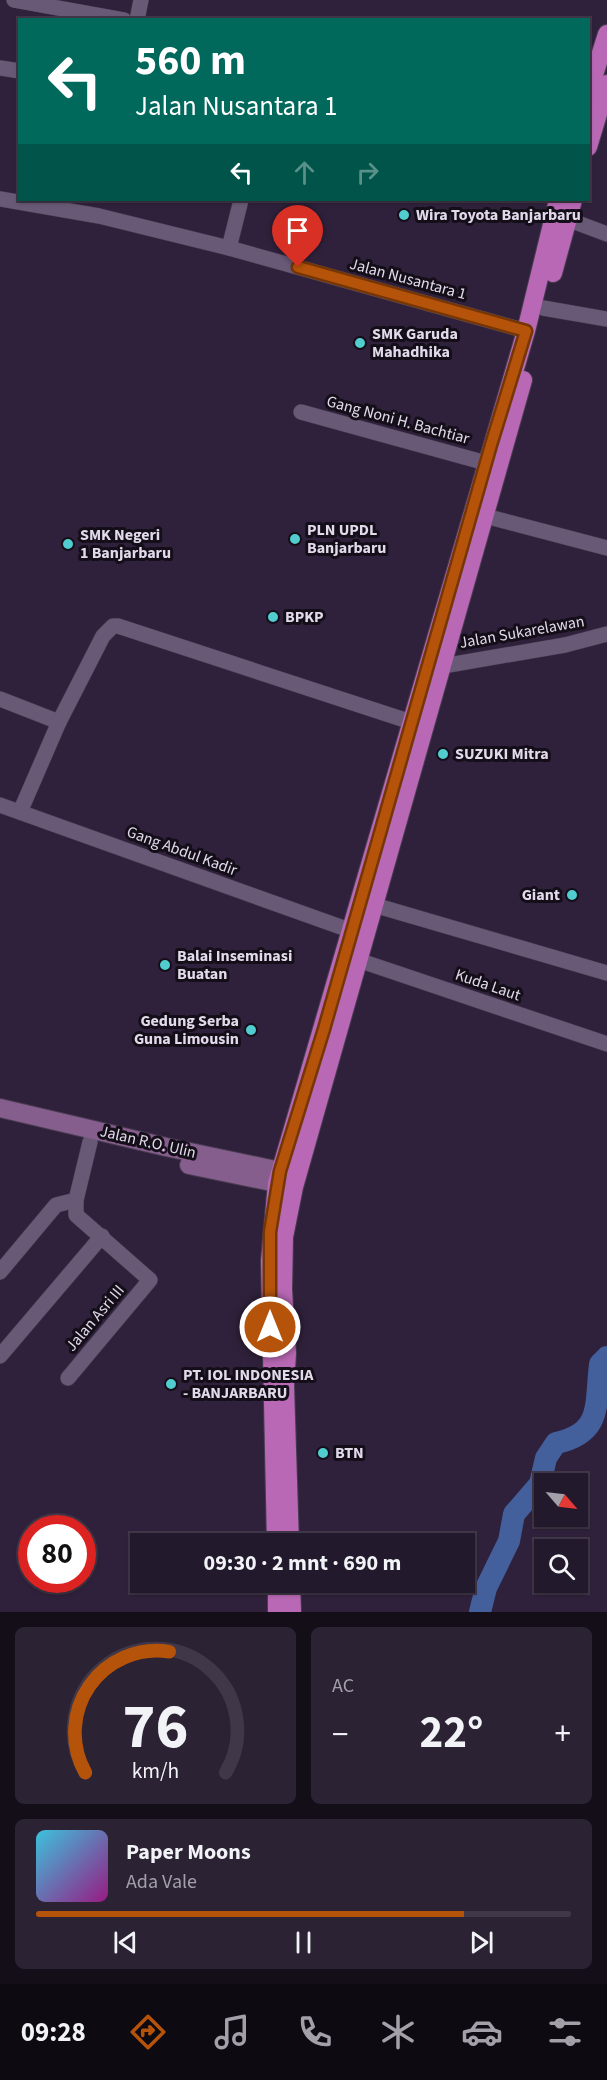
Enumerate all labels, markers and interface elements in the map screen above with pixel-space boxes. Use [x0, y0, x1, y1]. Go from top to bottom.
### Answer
text: 560 m [135, 31, 246, 91]
icon: left [36, 42, 114, 120]
text: Jalan Nusantara 1 [135, 87, 337, 126]
icon: left [225, 156, 258, 189]
icon: ahead [288, 156, 321, 189]
icon: right [351, 156, 384, 189]
place label: Wira Toyota Banjarbaru [416, 204, 581, 226]
pin [272, 205, 323, 267]
marker: Wira Toyota Banjarbaru [397, 208, 411, 222]
icon: arrive [281, 214, 314, 247]
street label: Jalan Nusantara 1 [347, 253, 469, 305]
place label: SMK Garuda Mahadhika [372, 323, 458, 363]
marker: SMK Garuda Mahadhika [353, 336, 367, 350]
street label: Gang Noni H. Bachtiar [324, 390, 472, 450]
place label: PLN UPDL Banjarbaru [307, 519, 386, 559]
place label: SMK Negeri 1 Banjarbaru [80, 524, 171, 564]
marker: PLN UPDL Banjarbaru [288, 532, 302, 546]
marker: SMK Negeri 1 Banjarbaru [61, 537, 75, 551]
place label: BPKP [285, 606, 324, 628]
marker: BPKP [266, 610, 280, 624]
street label: Jalan Sukarelawan [458, 610, 586, 654]
place label: SUZUKI Mitra [455, 743, 549, 765]
marker: SUZUKI Mitra [436, 747, 450, 761]
street label: Gang Abdul Kadir [124, 821, 241, 881]
place label: Giant [522, 884, 560, 906]
marker: Giant [565, 888, 579, 902]
place label: Balai Inseminasi Buatan [177, 945, 292, 985]
marker: Balai Inseminasi Buatan [158, 958, 172, 972]
street label: Kuda Laut [452, 964, 524, 1007]
place label: Gedung Serba Guna Limousin [134, 1010, 239, 1050]
marker: Gedung Serba Guna Limousin [244, 1023, 258, 1037]
street label: Jalan R.O. Ulin [98, 1120, 198, 1164]
street label: Jalan Asri III [61, 1280, 129, 1356]
position arrow [238, 1295, 302, 1359]
place label: PT. IOL INDONESIA - BANJARBARU [183, 1364, 314, 1404]
marker: PT. IOL INDONESIA - BANJARBARU [164, 1377, 178, 1391]
place label: BTN [335, 1442, 364, 1464]
marker: BTN [316, 1446, 330, 1460]
north arrow [534, 1473, 588, 1527]
map controls [534, 1473, 588, 1593]
speed limit sign: 80 [18, 1515, 96, 1593]
button: search [534, 1539, 588, 1593]
text: 09:30 · 2 mnt · 690 m [204, 1547, 401, 1579]
text: AC [332, 1672, 354, 1700]
text: 76 [123, 1683, 188, 1772]
text: 22° [420, 1701, 483, 1765]
text: − [332, 1711, 348, 1758]
text: + [555, 1711, 571, 1758]
text: km/h [132, 1756, 179, 1787]
text: Paper Moons [126, 1836, 251, 1868]
text: Ada Vale [126, 1868, 197, 1896]
icon: previous [109, 1926, 142, 1959]
icon: pause [287, 1926, 320, 1959]
icon: next [465, 1926, 498, 1959]
icon: directions [127, 2011, 169, 2053]
icon: music [211, 2011, 253, 2053]
icon: phone [294, 2011, 336, 2053]
icon: climate [377, 2011, 419, 2053]
icon: car [461, 2011, 503, 2053]
icon: filters [544, 2011, 586, 2053]
text: 09:28 [21, 2013, 86, 2052]

